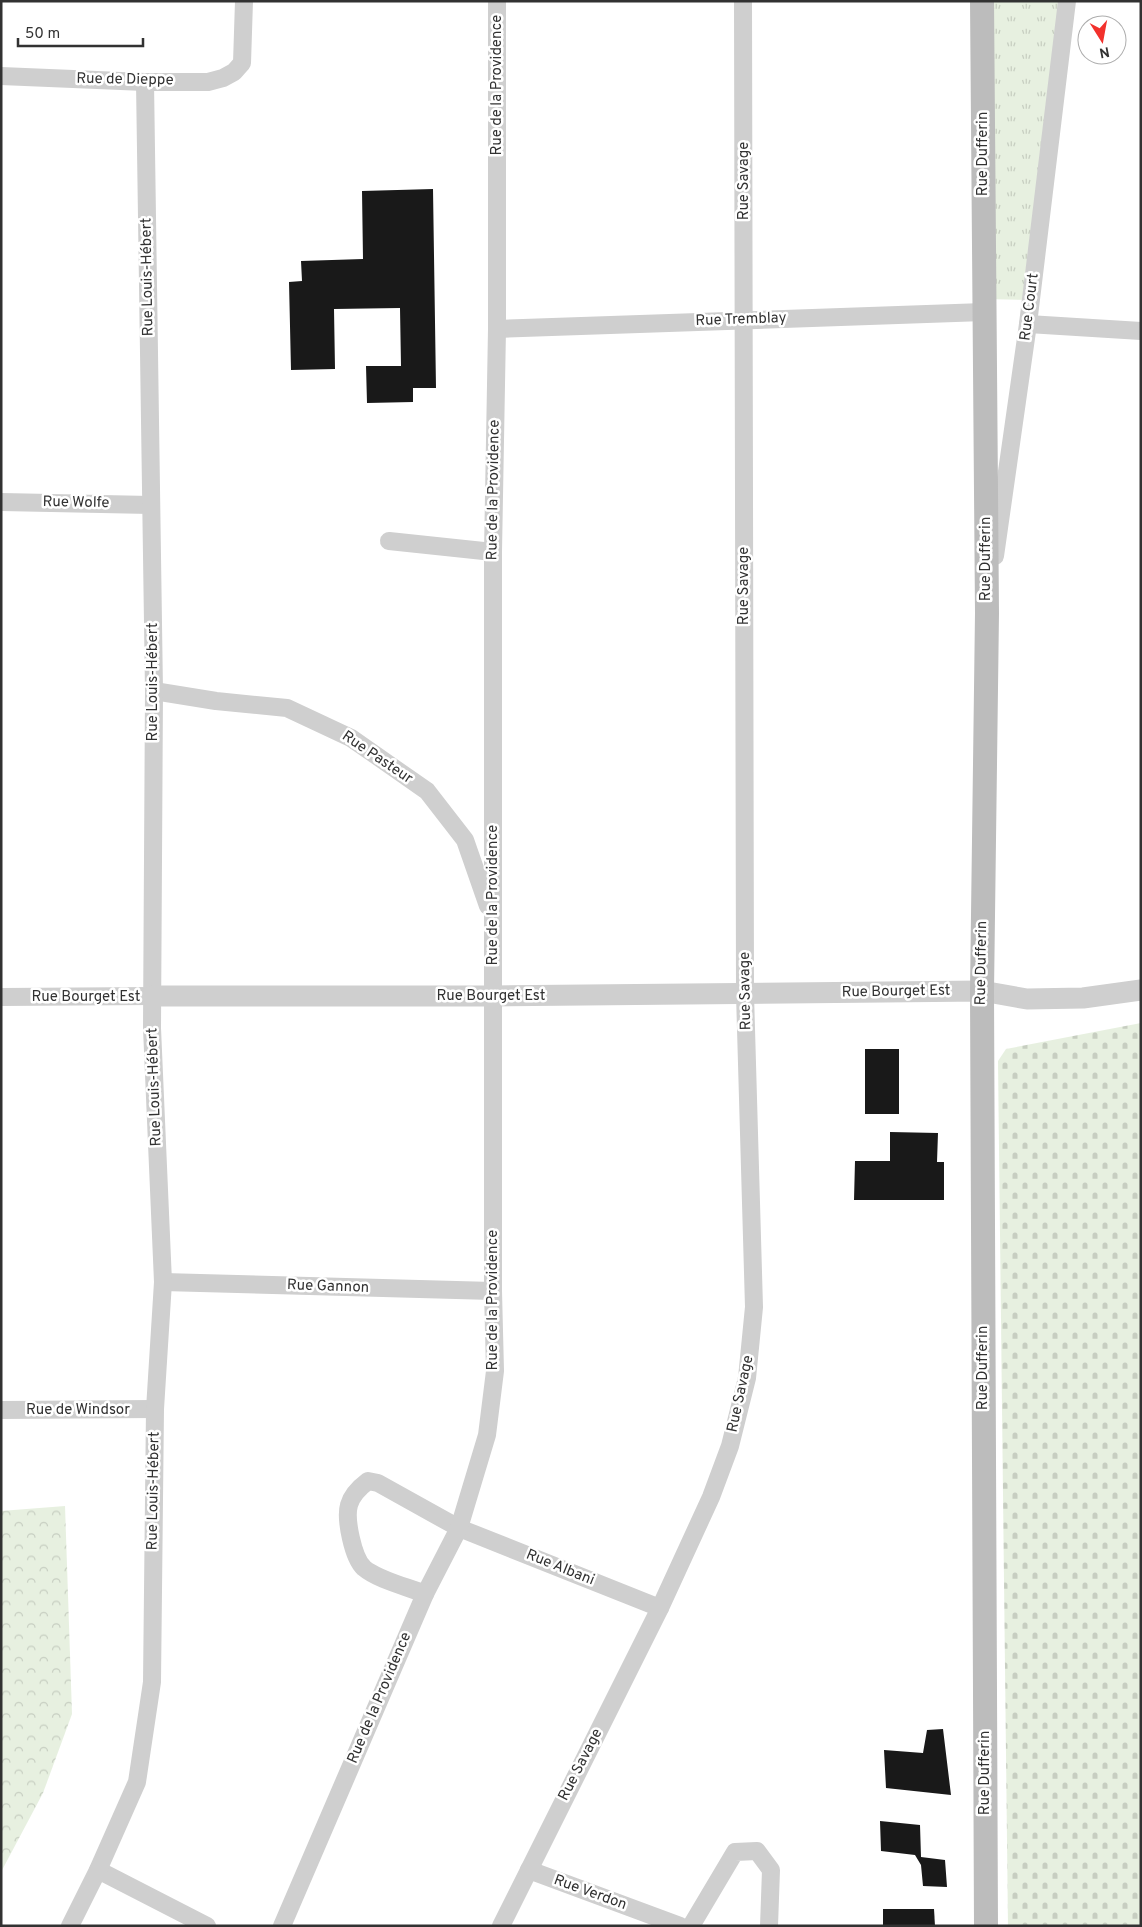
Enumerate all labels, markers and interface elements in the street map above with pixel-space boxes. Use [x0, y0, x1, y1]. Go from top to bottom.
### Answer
scale bar [18, 15, 142, 47]
street label: Rue de la Providence [488, 15, 507, 155]
north arrow [1077, 15, 1127, 65]
text: 50 m [25, 25, 60, 44]
text: N [1098, 42, 1111, 61]
street label: Rue de Dieppe [76, 70, 174, 90]
street label: Rue Dufferin [974, 112, 993, 196]
street label: Rue Savage [735, 142, 754, 220]
street label: Rue Louis-Hébert [137, 217, 159, 337]
street label: Rue Court [1016, 272, 1044, 342]
street label: Rue Tremblay [695, 309, 787, 331]
street label: Rue de la Providence [483, 419, 505, 561]
street label: Rue Wolfe [42, 493, 110, 513]
street label: Rue Dufferin [977, 517, 996, 601]
street label: Rue Savage [735, 547, 754, 625]
street label: Rue Louis-Hébert [144, 623, 163, 741]
street label: Rue Pasteur [338, 727, 416, 789]
street label: Rue de la Providence [484, 825, 503, 965]
street label: Rue Dufferin [972, 920, 992, 1006]
street label: Rue Savage [736, 952, 756, 1030]
street label: Rue Bourget Est [841, 982, 951, 1002]
street label: Rue Bourget Est [437, 987, 545, 1006]
street label: Rue Bourget Est [32, 988, 140, 1007]
street label: Rue Louis-Hébert [143, 1027, 167, 1147]
street label: Rue de la Providence [484, 1230, 503, 1370]
street label: Rue Gannon [287, 1276, 369, 1298]
street label: Rue Dufferin [974, 1326, 993, 1410]
street label: Rue Savage [724, 1354, 758, 1434]
street label: Rue de Windsor [26, 1401, 130, 1420]
street label: Rue Louis-Hébert [143, 1431, 165, 1551]
street label: Rue Albani [523, 1546, 597, 1590]
street label: Rue de la Providence [344, 1629, 416, 1767]
street label: Rue Savage [555, 1726, 607, 1804]
street label: Rue Dufferin [976, 1731, 995, 1815]
street label: Rue Verdon [551, 1871, 629, 1915]

